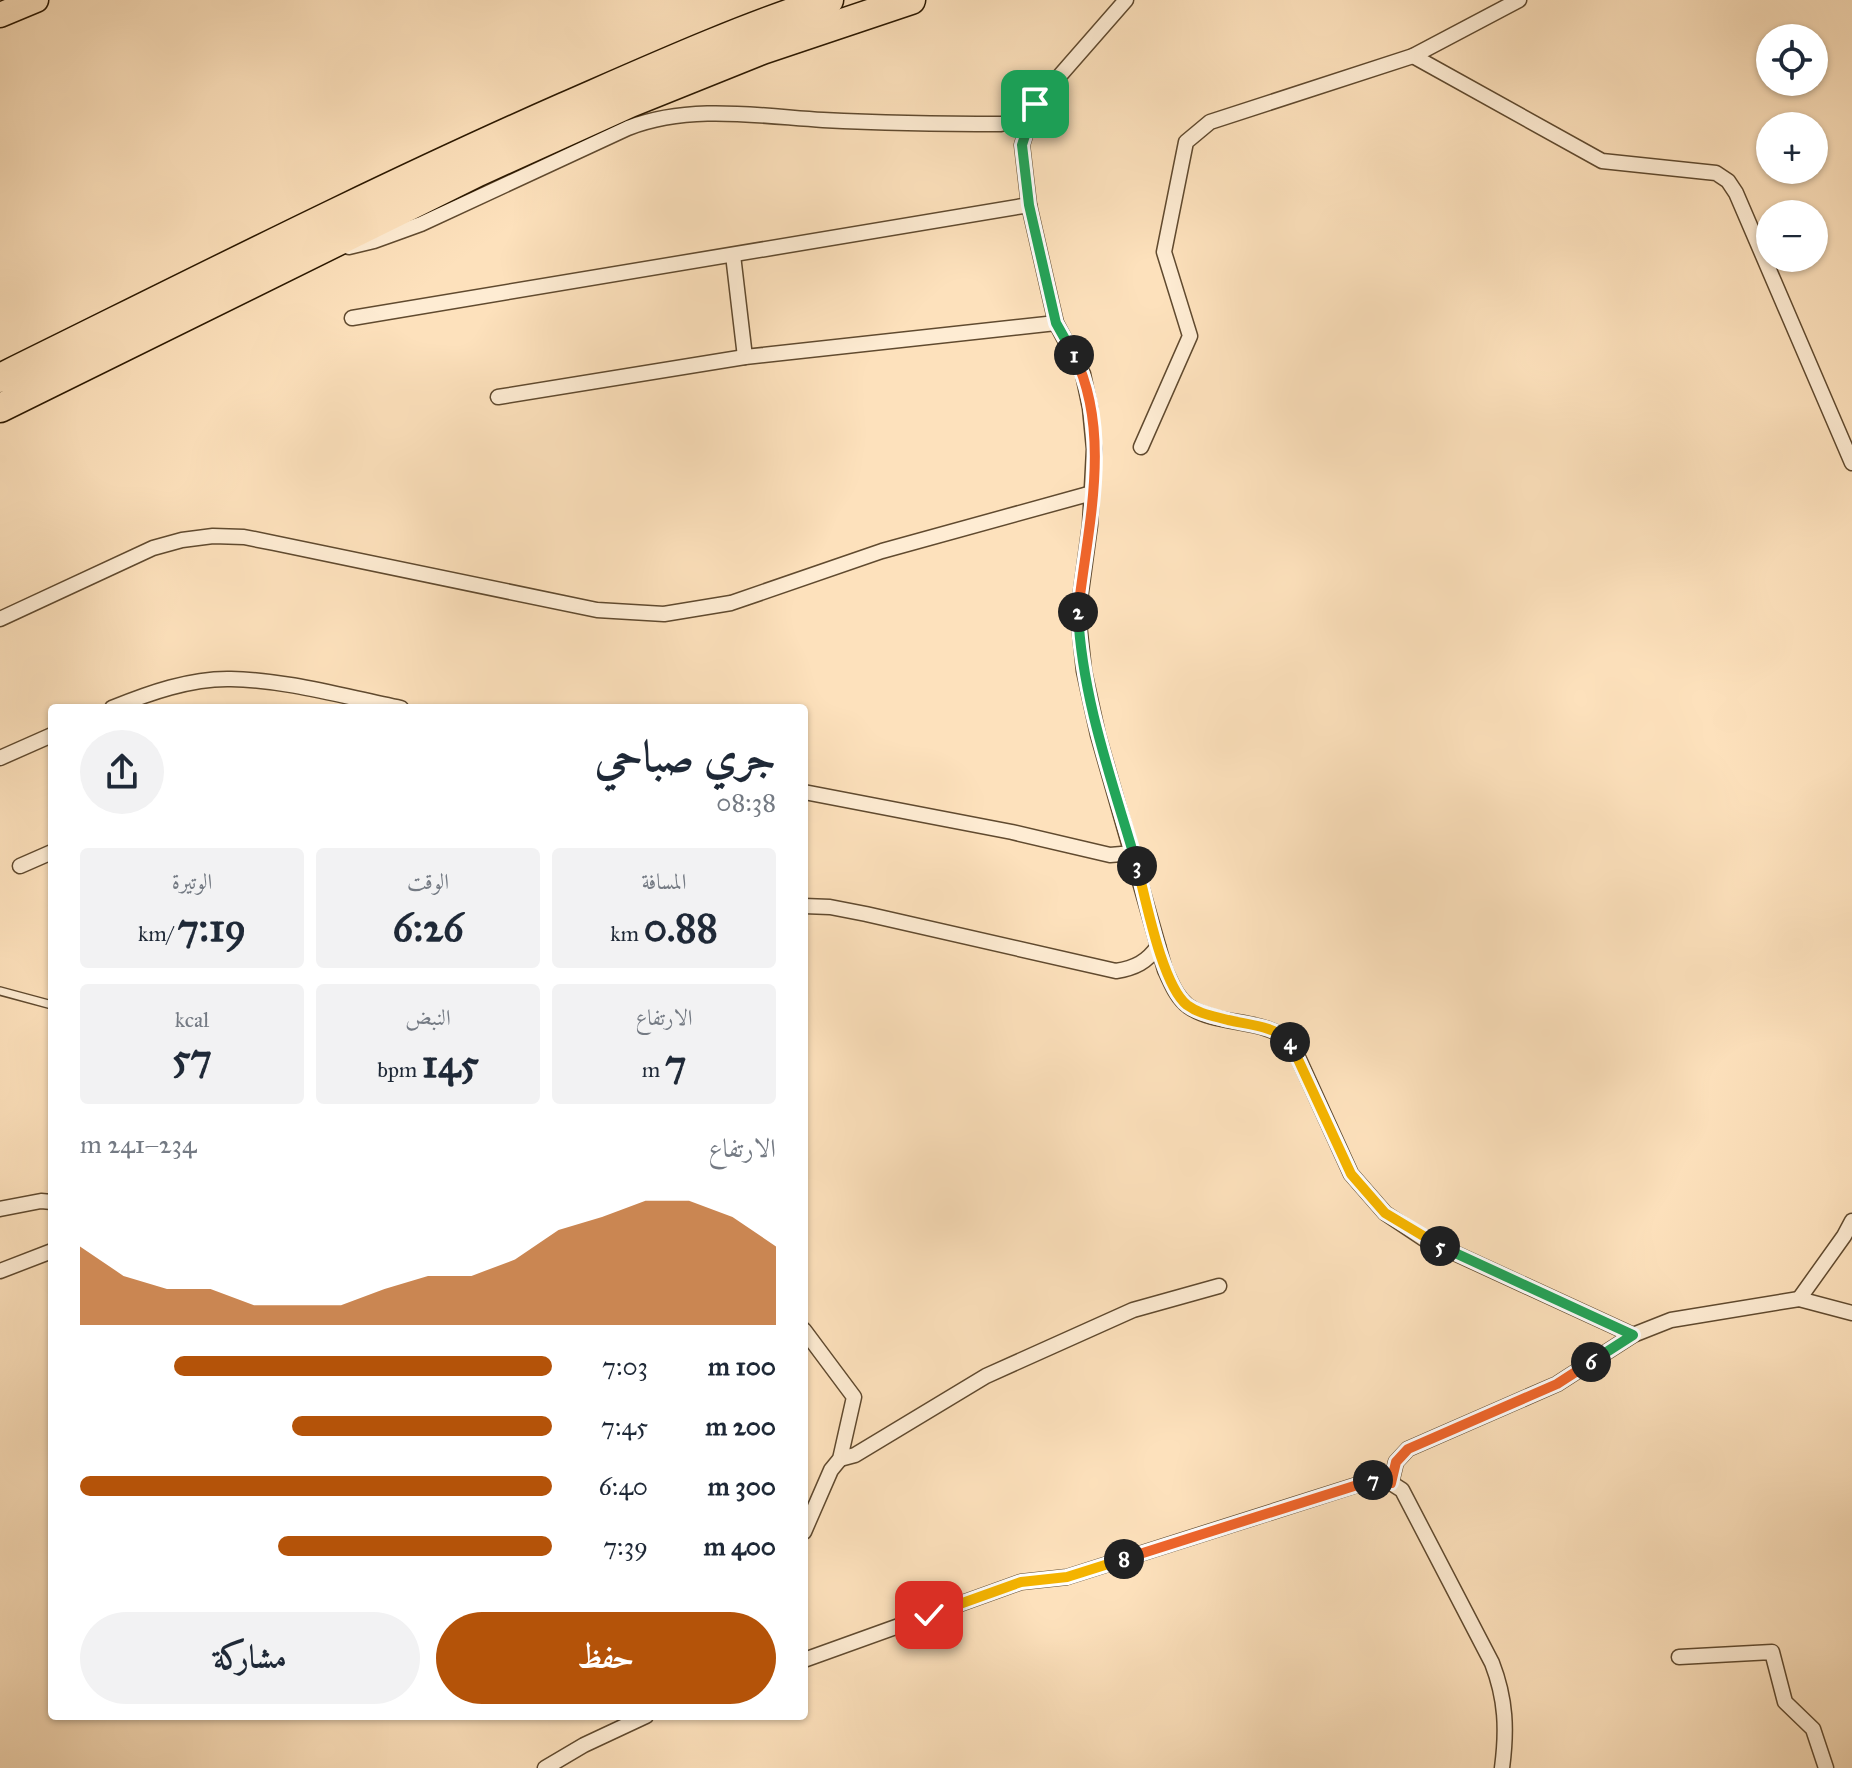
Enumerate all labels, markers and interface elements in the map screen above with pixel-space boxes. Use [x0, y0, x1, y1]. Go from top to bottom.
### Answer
map controls [1756, 24, 1828, 272]
button: locate [1756, 24, 1828, 96]
pin [1001, 70, 1069, 138]
icon: arrive [1013, 82, 1057, 126]
button: + [1756, 112, 1828, 184]
button: − [1756, 200, 1828, 272]
pin: 1 [1054, 335, 1094, 375]
text: 1 [1070, 341, 1078, 368]
pin: 2 [1058, 592, 1098, 632]
text: 2 [1073, 598, 1083, 625]
text: جري صباحي [595, 729, 776, 783]
button: share [80, 730, 164, 814]
text: 08:38 [716, 786, 776, 818]
pin: 3 [1117, 846, 1157, 886]
text: 3 [1133, 852, 1141, 879]
text: الوتيرة [172, 868, 212, 895]
text: الوقت [407, 868, 449, 895]
text: المسافة [642, 868, 686, 895]
text: 7:19 [177, 903, 246, 952]
text: 6:26 [393, 903, 463, 952]
text: 0.88 [644, 903, 718, 952]
text: /km [138, 920, 177, 947]
text: km [610, 920, 644, 947]
text: النبض [405, 1004, 451, 1031]
text: الارتفاع [635, 1004, 693, 1031]
text: kcal [175, 1006, 209, 1033]
pin: 4 [1270, 1022, 1310, 1062]
text: 4 [1284, 1028, 1296, 1055]
text: 57 [172, 1033, 212, 1082]
text: 145 [422, 1039, 479, 1088]
text: 7 [665, 1039, 686, 1088]
text: bpm [377, 1056, 422, 1083]
text: m [642, 1056, 665, 1083]
text: 234–241 m [80, 1128, 196, 1160]
text: الارتفاع [709, 1132, 776, 1164]
pin: 5 [1420, 1226, 1460, 1266]
text: 5 [1435, 1232, 1445, 1259]
pin: 6 [1571, 1342, 1611, 1382]
text: 6 [1585, 1348, 1597, 1375]
text: 7:03 [602, 1350, 648, 1382]
text: 100 m [708, 1350, 776, 1382]
text: 7:45 [601, 1410, 648, 1442]
text: 200 m [705, 1410, 776, 1442]
pin: 7 [1353, 1460, 1393, 1500]
text: 7 [1367, 1466, 1379, 1493]
text: 6:40 [599, 1470, 648, 1502]
text: 300 m [708, 1470, 776, 1502]
text: 7:39 [603, 1530, 648, 1562]
text: 400 m [704, 1530, 776, 1562]
pin: 8 [1104, 1539, 1144, 1579]
text: 8 [1118, 1545, 1130, 1572]
pin [895, 1581, 963, 1649]
icon: check [907, 1593, 951, 1637]
button: مشاركة [80, 1612, 420, 1704]
button: حفظ [436, 1612, 776, 1704]

